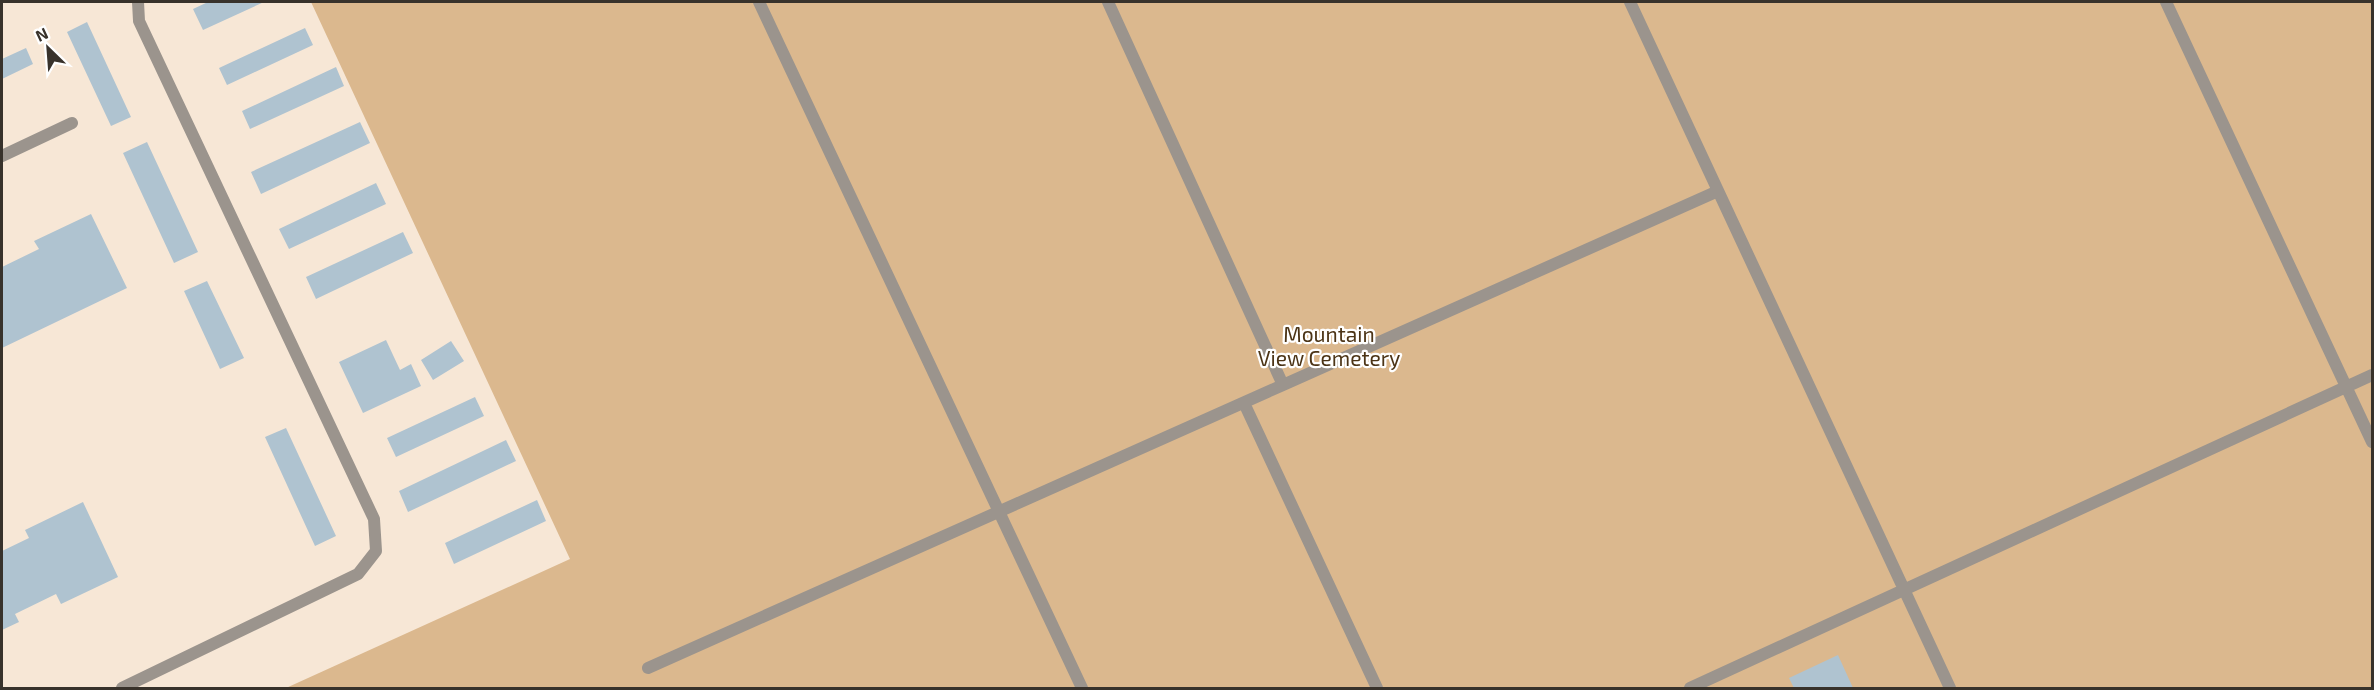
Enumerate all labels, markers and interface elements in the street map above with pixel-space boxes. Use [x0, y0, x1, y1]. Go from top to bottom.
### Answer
north arrow [18, 18, 78, 78]
text: N [32, 23, 51, 45]
park label: Mountain View Cemetery [1258, 321, 1400, 370]

